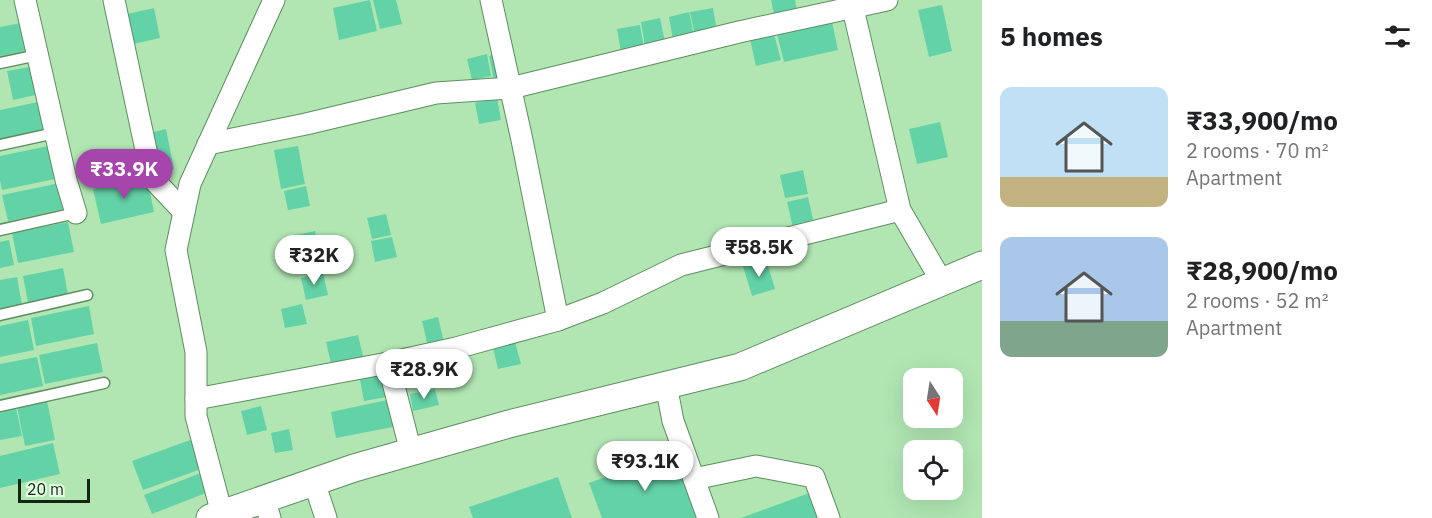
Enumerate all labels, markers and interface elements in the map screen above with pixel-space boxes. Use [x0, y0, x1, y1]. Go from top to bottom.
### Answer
text: 5 homes [1000, 19, 1103, 53]
icon: filters [1381, 20, 1414, 53]
text: ₹33,900/mo [1186, 103, 1338, 137]
icon: home [1048, 111, 1120, 183]
text: 2 rooms · 70 m² [1186, 137, 1329, 164]
pin: ₹33.9K [75, 149, 173, 200]
text: ₹33.9K [90, 155, 158, 182]
text: Apartment [1186, 164, 1282, 191]
pin: ₹58.5K [710, 227, 808, 278]
text: ₹58.5K [725, 233, 793, 260]
pin: ₹32K [278, 235, 350, 286]
text: ₹32K [289, 241, 339, 268]
text: ₹28,900/mo [1186, 253, 1338, 287]
icon: home [1048, 261, 1120, 333]
text: 2 rooms · 52 m² [1186, 287, 1329, 314]
text: Apartment [1186, 314, 1282, 341]
pin: ₹28.9K [375, 349, 473, 400]
text: ₹28.9K [390, 355, 458, 382]
north arrow [903, 368, 963, 428]
map controls [903, 368, 963, 500]
button: locate [903, 440, 963, 500]
pin: ₹93.1K [596, 441, 694, 492]
text: ₹93.1K [611, 447, 679, 474]
scale bar [18, 476, 90, 504]
text: 20 m [27, 479, 64, 499]

